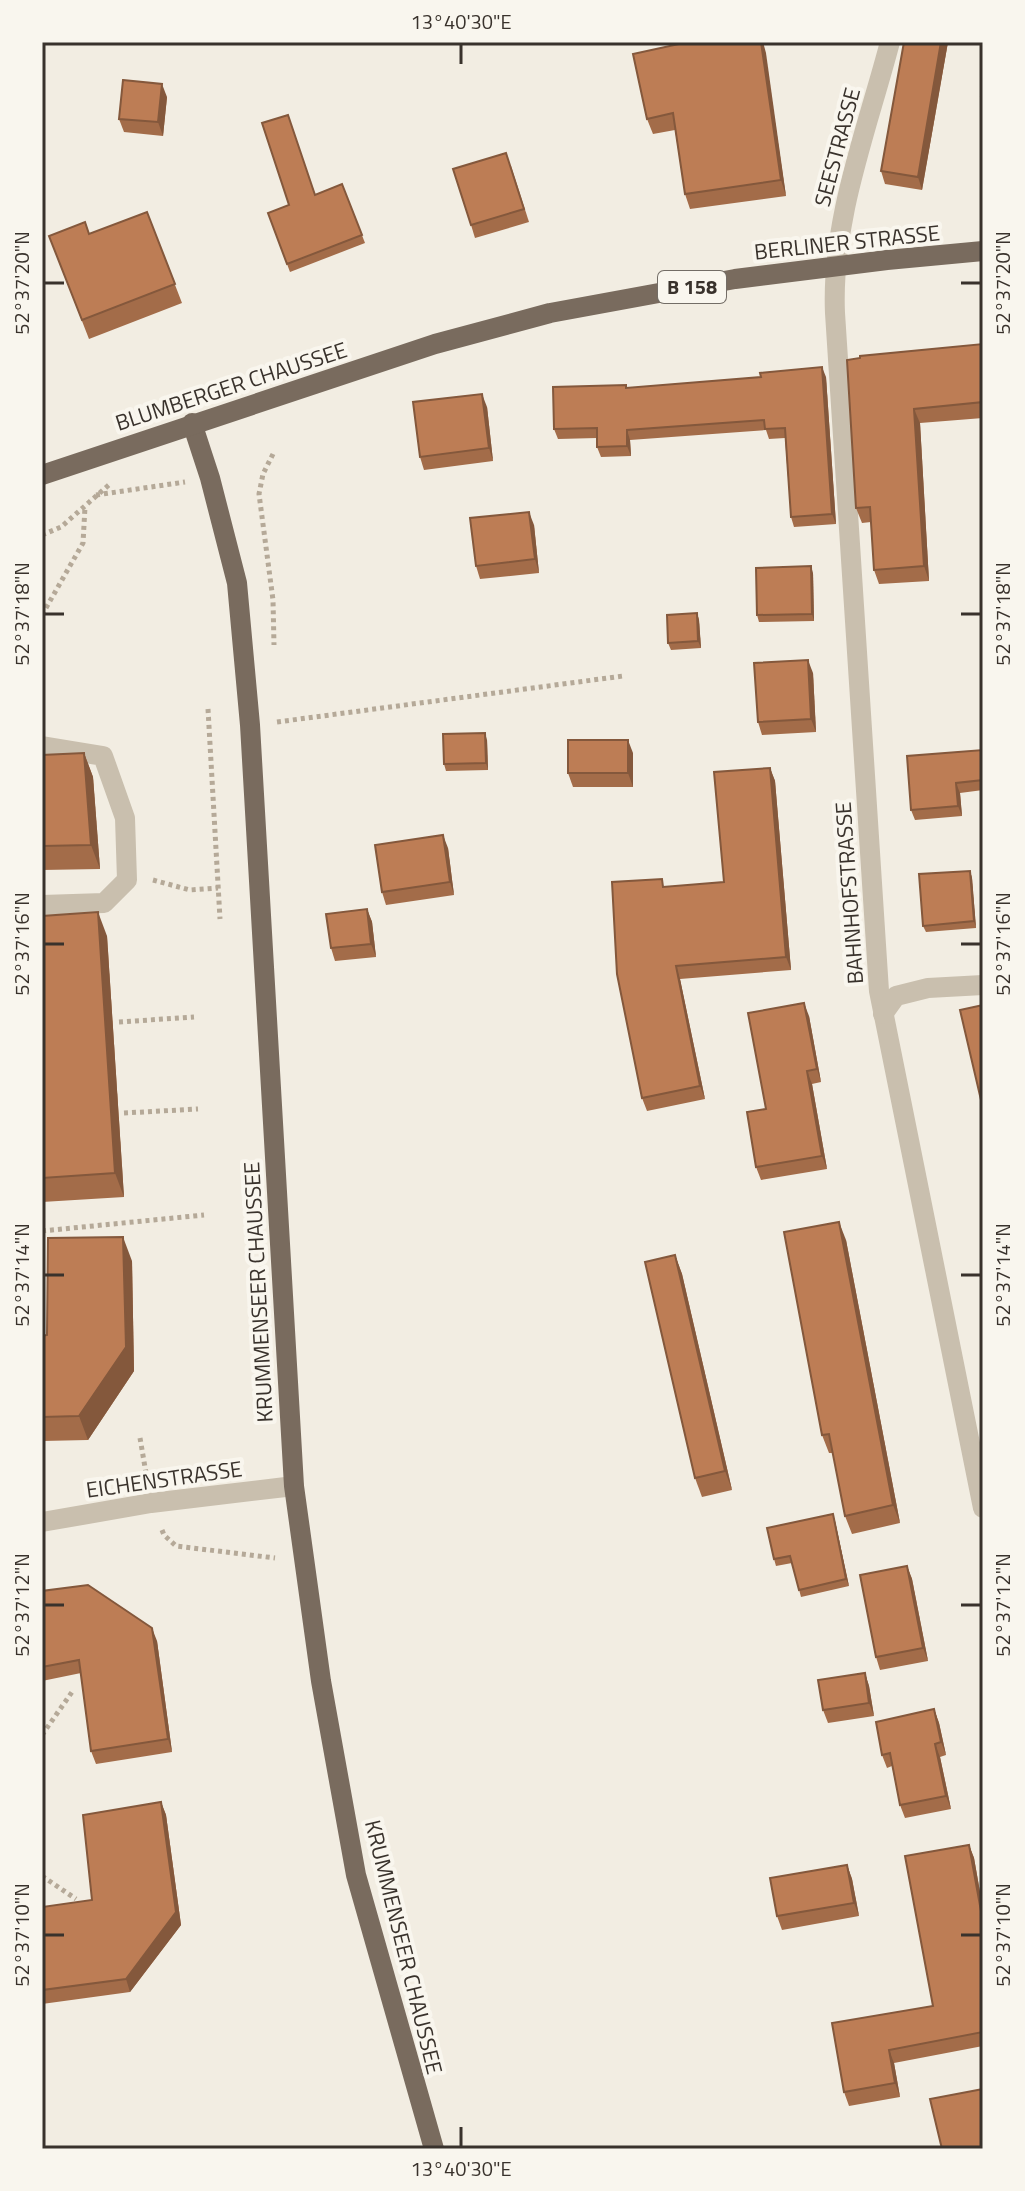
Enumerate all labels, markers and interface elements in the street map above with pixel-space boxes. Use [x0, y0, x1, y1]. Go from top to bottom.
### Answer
text: 13°40'30"E [410, 6, 512, 37]
street label: SEESTRASSE [805, 84, 869, 210]
street label: BERLINER STRASSE [752, 215, 942, 269]
text: 52°37'20"N [6, 231, 37, 335]
text: 52°37'20"N [987, 231, 1018, 335]
road number: B 158 [658, 271, 726, 303]
street label: BLUMBERGER CHAUSSEE [111, 332, 351, 440]
text: 52°37'18"N [6, 562, 37, 666]
text: 52°37'18"N [987, 562, 1018, 666]
street label: BAHNHOFSTRASSE [826, 801, 872, 985]
text: 52°37'16"N [6, 892, 37, 996]
text: 52°37'16"N [987, 892, 1018, 996]
street label: KRUMMENSEER CHAUSSEE [234, 1161, 282, 1423]
text: 52°37'14"N [6, 1223, 37, 1327]
text: 52°37'14"N [987, 1223, 1018, 1327]
street label: EICHENSTRASSE [84, 1451, 244, 1507]
text: 52°37'12"N [6, 1553, 37, 1657]
text: 52°37'12"N [987, 1553, 1018, 1657]
street label: KRUMMENSEER CHAUSSEE [356, 1816, 452, 2078]
text: 52°37'10"N [6, 1883, 37, 1987]
text: 52°37'10"N [987, 1883, 1018, 1987]
text: 13°40'30"E [410, 2153, 512, 2184]

